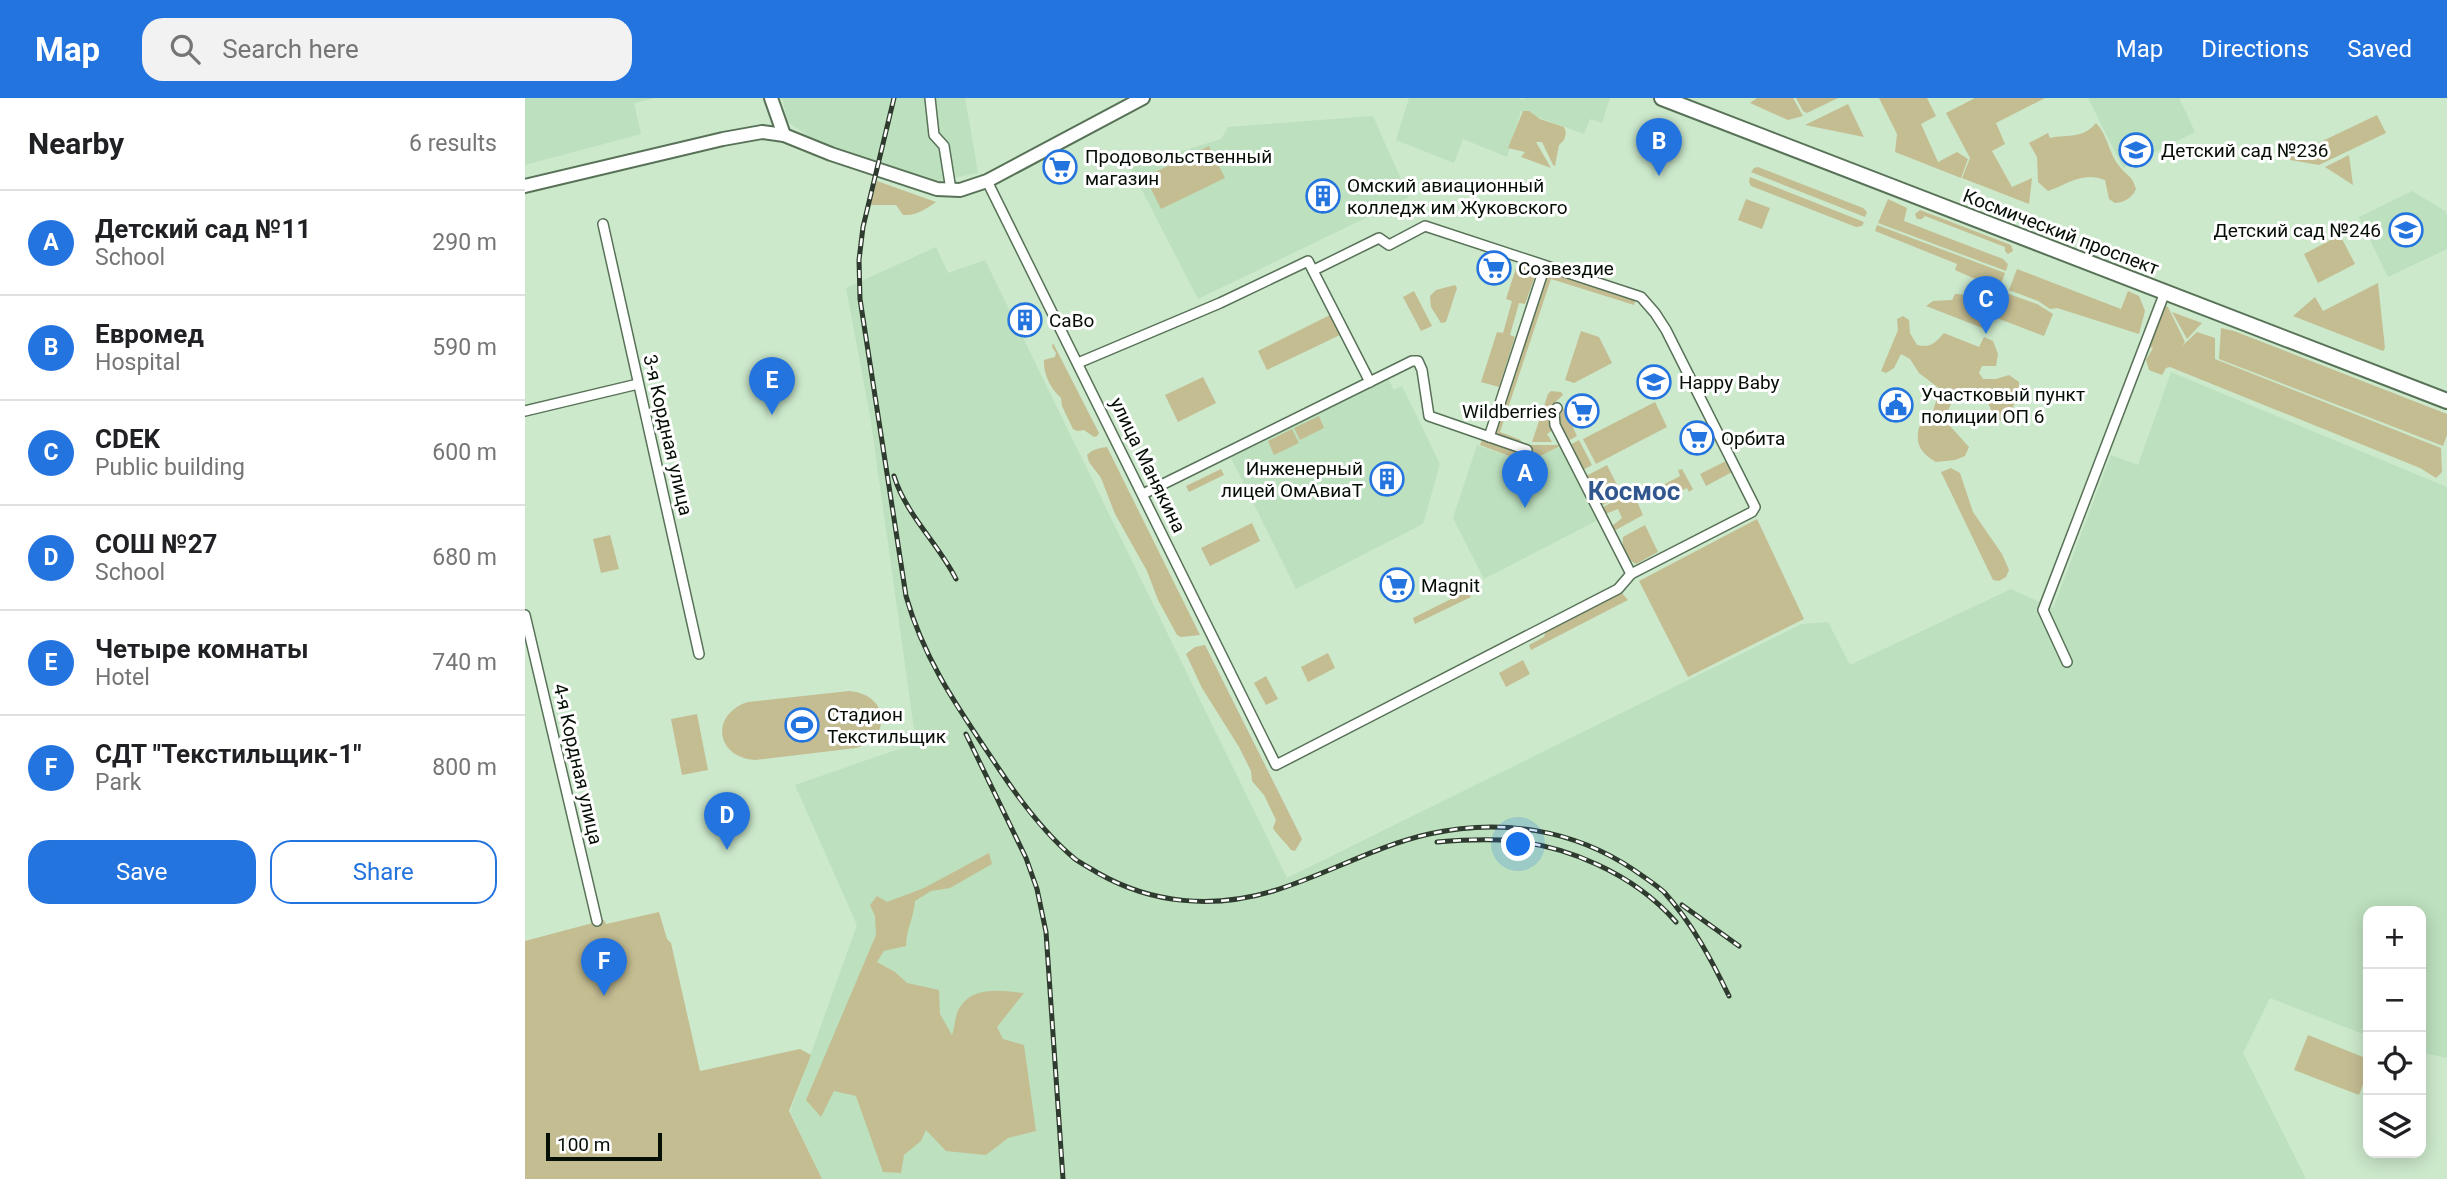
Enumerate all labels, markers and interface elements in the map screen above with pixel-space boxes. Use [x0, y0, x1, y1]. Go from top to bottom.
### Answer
search box [142, 18, 632, 81]
text: Map [35, 30, 100, 69]
icon: search [166, 30, 204, 68]
text: Search here [222, 34, 359, 64]
text: Map [2116, 35, 2163, 63]
text: Directions [2201, 35, 2309, 63]
text: Saved [2347, 35, 2412, 63]
pin: B [1636, 118, 1682, 176]
text: Nearby [28, 126, 124, 161]
text: 6 results [409, 130, 497, 157]
school or university icon: Детский сад №236 [2117, 131, 2155, 169]
place label: Детский сад №236 [2161, 139, 2329, 162]
place label: Продовольственный магазин [1085, 145, 1272, 190]
supermarket icon: Продовольственный магазин [1041, 148, 1079, 186]
place label: Омский авиационный колледж им Жуковского [1347, 174, 1568, 219]
building icon: Омский авиационный колледж им Жуковского [1304, 177, 1342, 215]
street label: Космический проспект [1960, 184, 2162, 280]
school or university icon: Детский сад №246 [2387, 211, 2425, 249]
text: Детский сад №11 [95, 214, 311, 244]
place label: Детский сад №246 [2213, 219, 2381, 242]
text: A [43, 229, 59, 256]
text: 290 m [432, 229, 497, 256]
text: School [95, 244, 165, 271]
supermarket icon: Созвездие [1475, 249, 1513, 287]
place label: Созвездие [1518, 257, 1614, 280]
pin: C [1963, 276, 2009, 334]
building icon: СаВо [1006, 301, 1044, 339]
place label: СаВо [1049, 309, 1094, 332]
text: Евромед [95, 319, 204, 349]
text: B [44, 334, 58, 361]
text: 590 m [432, 334, 497, 361]
text: Hospital [95, 349, 181, 376]
street label: 3-я Кордная улица [638, 352, 698, 518]
pin: E [749, 357, 795, 415]
school or university icon: Happy Baby [1635, 363, 1673, 401]
place label: Happy Baby [1679, 371, 1780, 394]
place label: Участковый пункт полиции ОП 6 [1921, 383, 2085, 428]
public building icon: Участковый пункт полиции ОП 6 [1877, 386, 1915, 424]
supermarket icon: Wildberries [1563, 392, 1601, 430]
street label: улица Манякина [1105, 394, 1191, 536]
place label: Wildberries [1462, 400, 1557, 423]
supermarket icon: Орбита [1678, 419, 1716, 457]
text: CDEK [95, 424, 160, 454]
place label: Орбита [1721, 427, 1785, 450]
text: C [43, 439, 59, 466]
text: 600 m [432, 439, 497, 466]
pin: A [1502, 450, 1548, 508]
text: Public building [95, 454, 245, 481]
place label: Инженерный лицей ОмАвиаТ [1221, 457, 1363, 502]
building icon: Инженерный лицей ОмАвиаТ [1368, 460, 1406, 498]
district label: Космос [1588, 476, 1680, 506]
text: СОШ №27 [95, 529, 218, 559]
text: D [44, 544, 58, 571]
text: 680 m [432, 544, 497, 571]
text: School [95, 559, 165, 586]
supermarket icon: Magnit [1378, 566, 1416, 604]
place label: Magnit [1421, 574, 1480, 597]
text: Четыре комнаты [95, 634, 309, 664]
text: E [45, 649, 57, 676]
text: 740 m [432, 649, 497, 676]
text: Hotel [95, 664, 150, 691]
street label: 4-я Кордная улица [548, 681, 608, 847]
place label: Стадион Текстильщик [827, 703, 947, 748]
sports icon: Стадион Текстильщик [783, 706, 821, 744]
text: СДТ "Текстильщик-1" [95, 739, 362, 769]
text: F [45, 754, 57, 781]
text: 800 m [432, 754, 497, 781]
text: Park [95, 769, 141, 796]
pin: D [704, 792, 750, 850]
your location [1501, 827, 1535, 861]
button: Save [28, 840, 256, 904]
button: Share [270, 840, 497, 904]
map controls [2363, 906, 2426, 1158]
button: + [2363, 906, 2426, 969]
pin: F [581, 938, 627, 996]
button: − [2363, 969, 2426, 1032]
button: locate [2363, 1032, 2426, 1095]
button: layers [2363, 1095, 2426, 1158]
scale bar [546, 1130, 661, 1162]
text: 100 m [557, 1133, 610, 1156]

